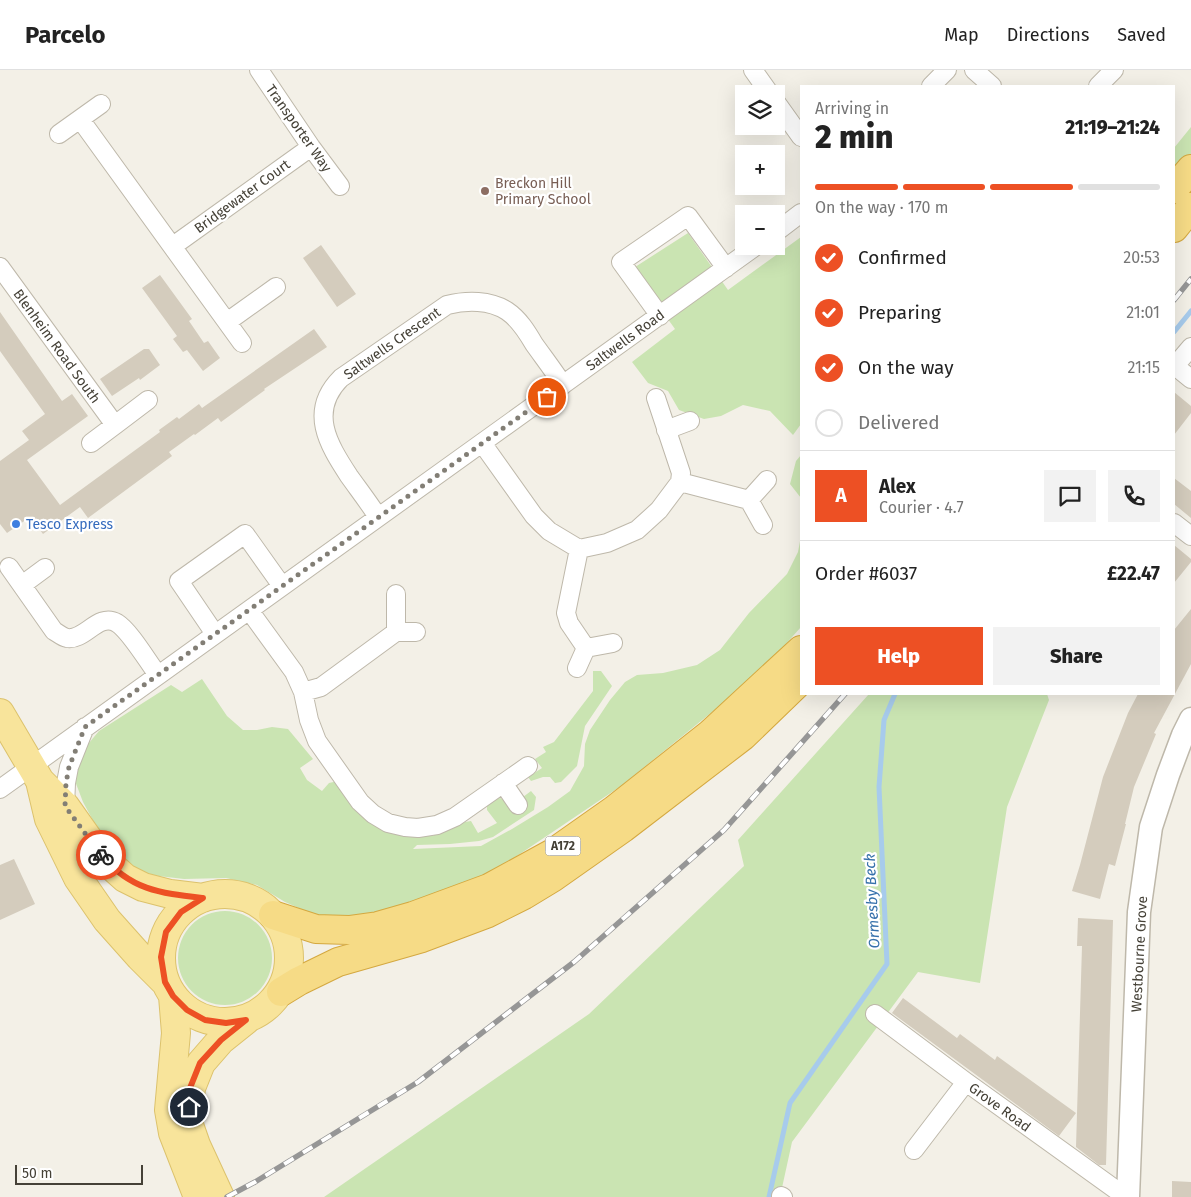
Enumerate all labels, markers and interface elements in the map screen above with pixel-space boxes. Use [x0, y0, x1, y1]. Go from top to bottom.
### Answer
text: Parcelo [25, 21, 106, 49]
text: Map [944, 24, 979, 46]
text: Directions [1007, 24, 1089, 46]
text: Saved [1117, 24, 1166, 46]
street label: Transporter Way [262, 81, 335, 175]
map controls [735, 85, 785, 255]
button: layers [735, 85, 785, 135]
text: Arriving in [815, 99, 889, 118]
text: 21:19–21:24 [1065, 116, 1160, 139]
text: 2 min [815, 118, 893, 156]
button: + [735, 145, 785, 195]
street label: Bridgewater Court [191, 155, 294, 237]
place label: Breckon Hill Primary School [495, 175, 591, 208]
marker: Breckon Hill Primary School [479, 185, 491, 197]
text: On the way · 170 m [815, 198, 948, 217]
button: − [735, 205, 785, 255]
icon: check [815, 244, 843, 272]
text: Confirmed [858, 246, 947, 269]
text: 20:53 [1123, 248, 1160, 267]
street label: Blenheim Road South [9, 286, 104, 407]
icon: check [815, 299, 843, 327]
text: Preparing [858, 301, 941, 324]
street label: Saltwells Crescent [341, 303, 445, 383]
text: 21:01 [1126, 303, 1160, 322]
street label: Saltwells Road [583, 306, 668, 375]
icon: check [815, 354, 843, 382]
text: On the way [858, 356, 954, 379]
text: 21:15 [1127, 358, 1160, 377]
pin [526, 376, 568, 418]
icon: bag [533, 383, 561, 411]
text: Delivered [858, 411, 940, 434]
button: chat [1044, 470, 1096, 522]
button: phone [1108, 470, 1160, 522]
text: Alex [879, 475, 916, 498]
text: A [835, 484, 847, 507]
text: Courier · 4.7 [879, 498, 964, 517]
place label: Tesco Express [26, 516, 114, 533]
marker: Tesco Express [10, 518, 22, 530]
text: Order #6037 [815, 562, 917, 585]
text: £22.47 [1107, 562, 1160, 585]
button: Help [815, 627, 983, 685]
button: Share [993, 627, 1160, 685]
courier [76, 830, 126, 880]
road number: A172 [546, 836, 580, 856]
icon: bike [87, 841, 115, 869]
water label: Ormesby Beck [861, 853, 883, 949]
street label: Westbourne Grove [1128, 895, 1151, 1013]
street label: Grove Road [965, 1079, 1034, 1136]
pin [168, 1086, 210, 1128]
icon: home [175, 1093, 203, 1121]
scale bar [15, 1162, 142, 1185]
text: 50 m [22, 1165, 53, 1182]

